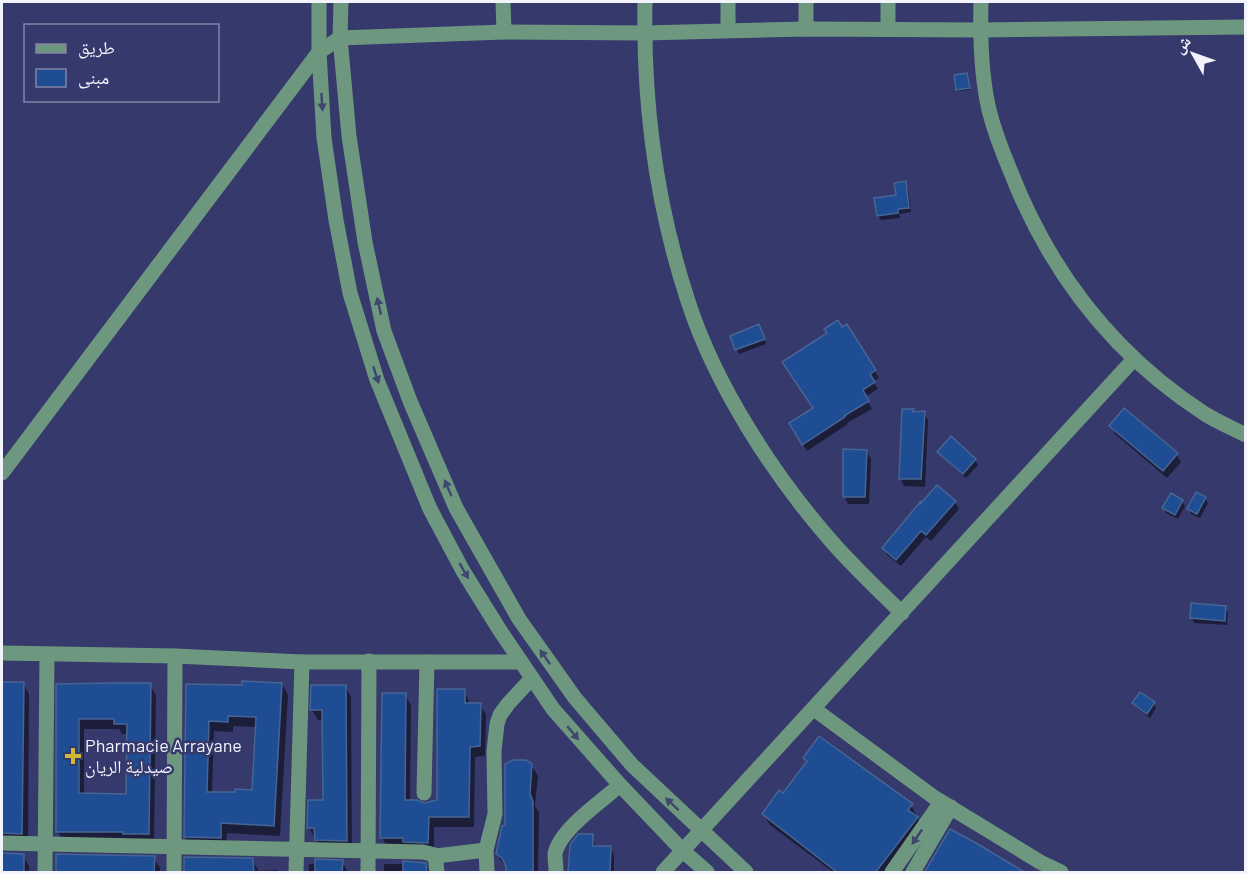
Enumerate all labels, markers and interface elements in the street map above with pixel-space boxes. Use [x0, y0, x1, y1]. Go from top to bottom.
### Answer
legend [24, 24, 219, 102]
north arrow [1163, 24, 1223, 84]
text: ش [1168, 31, 1195, 57]
text: طريق [78, 36, 115, 59]
text: مبنى [78, 66, 109, 89]
one-way arrow [318, 92, 327, 111]
one-way arrow [373, 297, 383, 316]
one-way arrow [372, 366, 381, 384]
one-way arrow [443, 480, 452, 497]
one-way arrow [459, 563, 469, 580]
one-way arrow [539, 649, 551, 665]
one-way arrow [567, 725, 580, 741]
place label: Pharmacie Arrayane صيدلية الريان [85, 734, 242, 778]
marker: Pharmacie Arrayane صيدلية الريان [66, 749, 80, 763]
one-way arrow [665, 797, 680, 811]
one-way arrow [911, 829, 923, 845]

